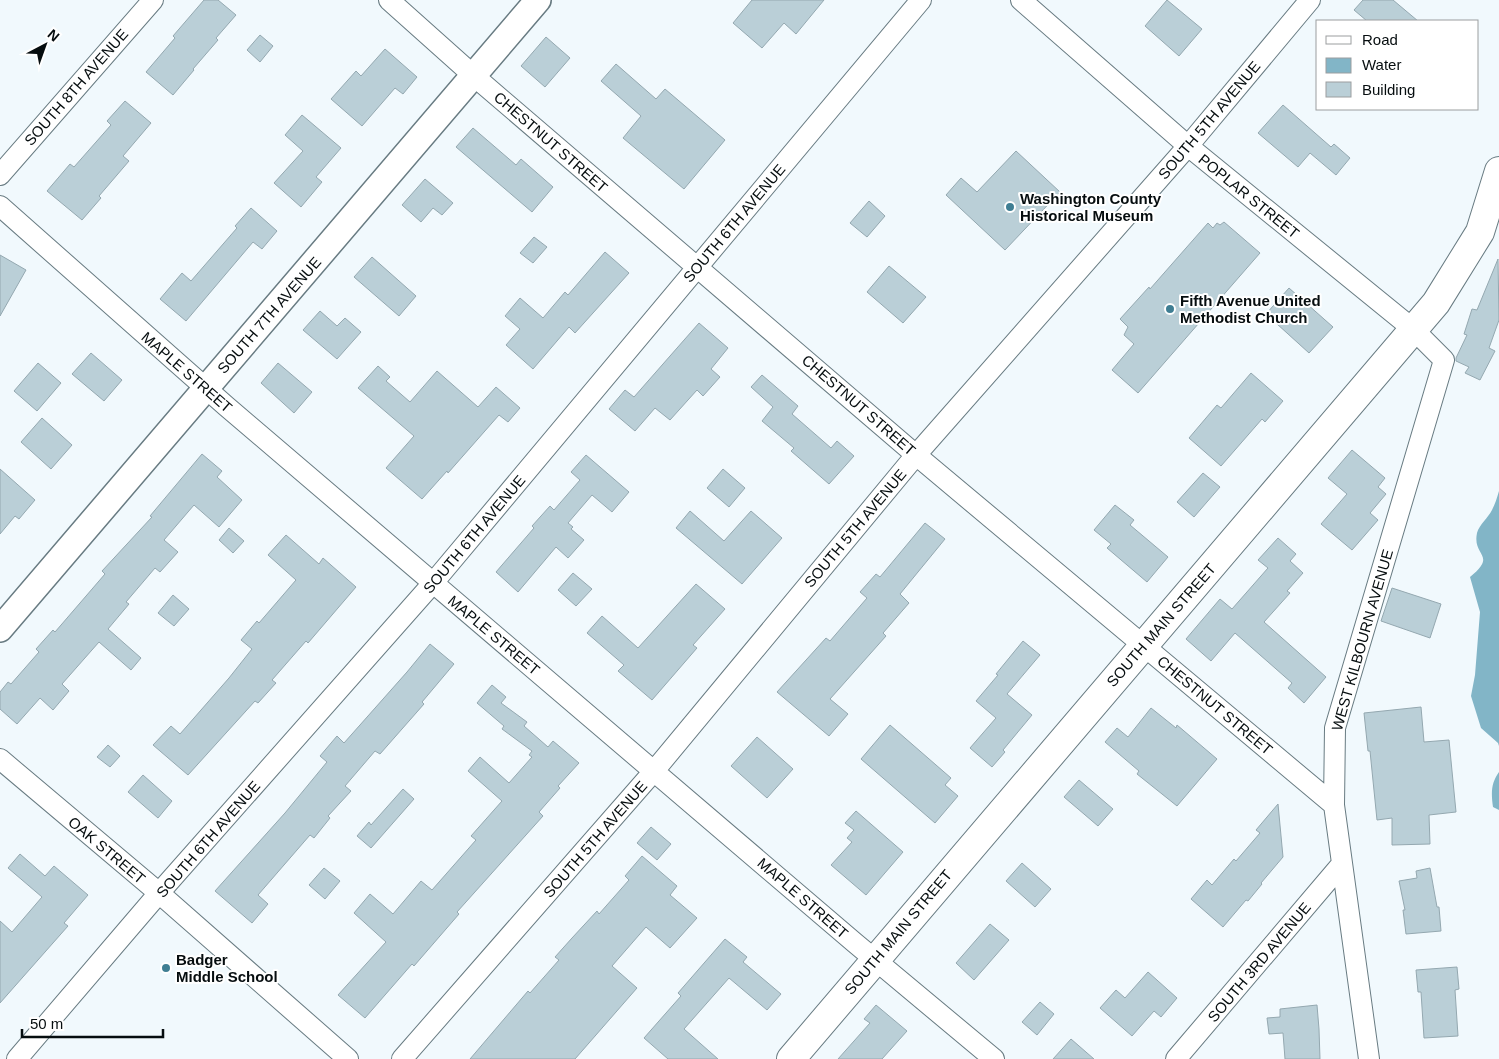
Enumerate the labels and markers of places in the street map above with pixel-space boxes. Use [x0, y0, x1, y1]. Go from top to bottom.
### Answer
place label: Washington County Historical Museum [1020, 190, 1162, 224]
marker: Washington County Historical Museum [1004, 201, 1016, 213]
place label: Fifth Avenue United Methodist Church [1180, 292, 1321, 326]
marker: Fifth Avenue United Methodist Church [1164, 303, 1176, 315]
place label: Badger Middle School [176, 951, 278, 985]
marker: Badger Middle School [160, 962, 172, 974]

